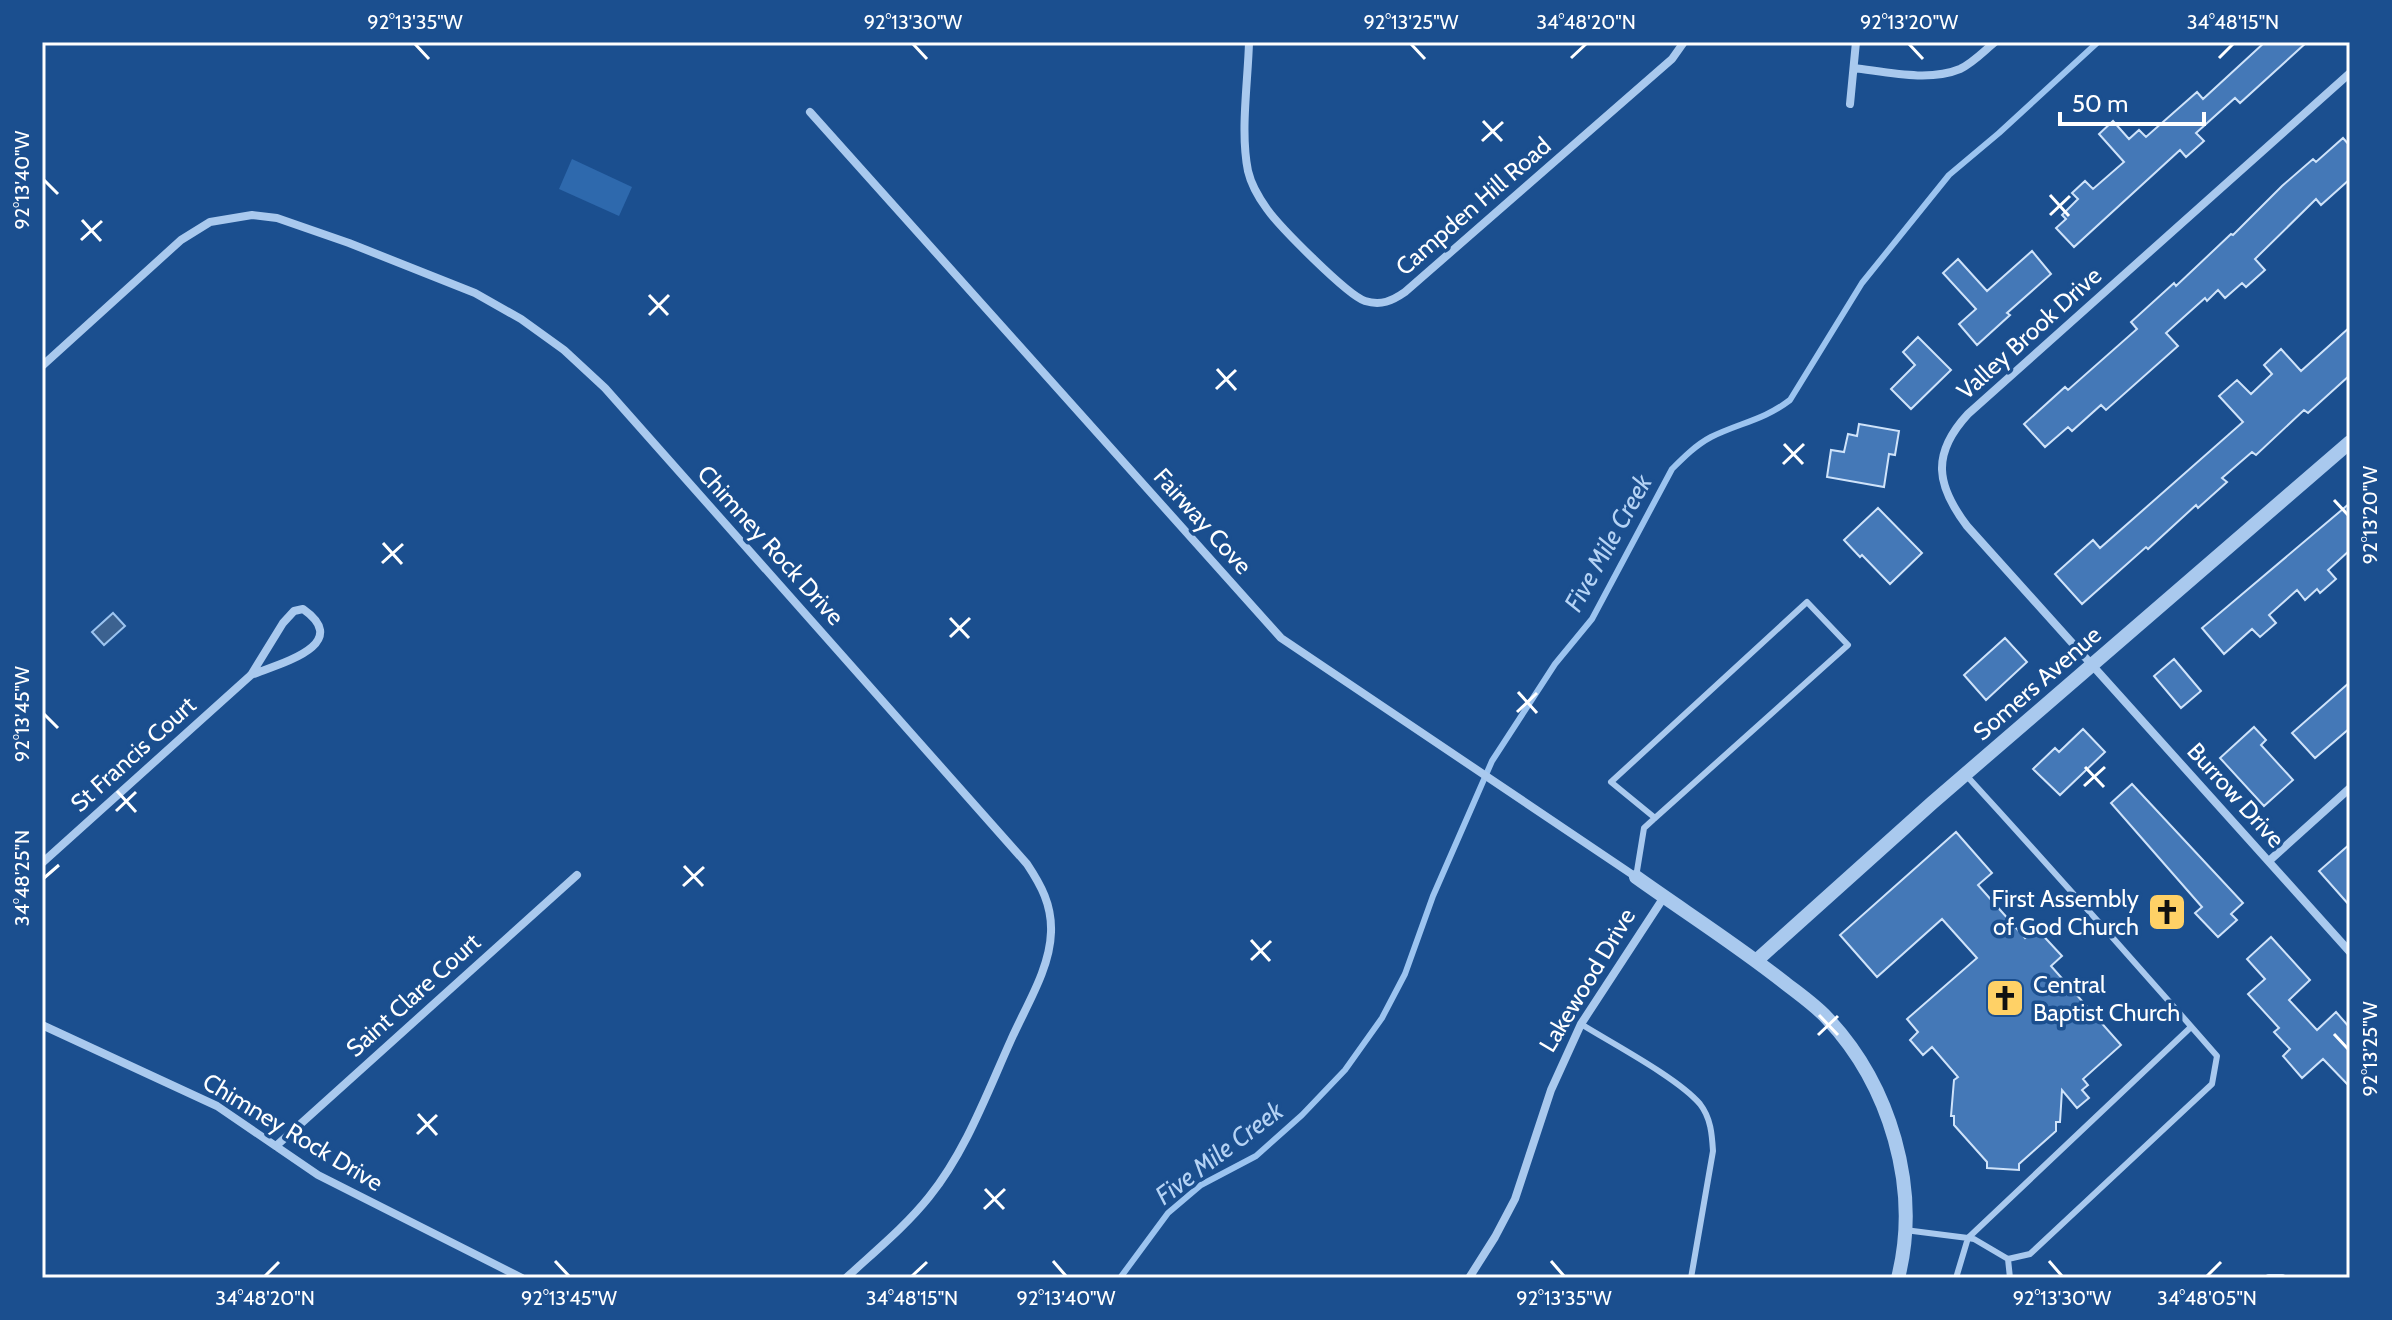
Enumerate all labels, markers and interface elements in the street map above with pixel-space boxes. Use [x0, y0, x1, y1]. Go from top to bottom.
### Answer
text: 92°13'35"W [367, 10, 463, 34]
text: 92°13'30"W [864, 10, 962, 34]
text: 92°13'25"W [1363, 10, 1459, 34]
text: 34°48'20"N [1536, 10, 1636, 34]
text: 92°13'20"W [1860, 10, 1958, 34]
text: 34°48'15"N [2187, 10, 2279, 34]
scale bar [2060, 76, 2204, 126]
text: 50 m [2072, 89, 2128, 118]
text: 92°13'40"W [10, 130, 34, 229]
street label: Campden Hill Road [1390, 131, 1556, 281]
street label: Valley Brook Drive [1951, 261, 2107, 405]
street label: Chimney Rock Drive [692, 459, 850, 631]
street label: Fairway Cove [1148, 462, 1258, 580]
text: 92°13'20"W [2358, 466, 2382, 564]
water label: Five Mile Creek [1557, 468, 1659, 617]
street label: Somers Avenue [1967, 620, 2107, 746]
text: 92°13'45"W [10, 666, 34, 762]
street label: St Francis Court [65, 690, 201, 818]
street label: Burrow Drive [2181, 736, 2291, 854]
text: 34°48'25"N [10, 830, 34, 926]
place label: First Assembly of God Church [1992, 884, 2139, 941]
church icon: First Assembly of God Church [2146, 891, 2188, 933]
street label: Lakewood Drive [1533, 903, 1641, 1057]
street label: Saint Clare Court [340, 927, 486, 1063]
place label: Central Baptist Church [2033, 970, 2180, 1027]
church icon: Central Baptist Church [1984, 977, 2026, 1019]
text: 92°13'25"W [2358, 1001, 2382, 1097]
street label: Chimney Rock Drive [198, 1067, 388, 1197]
water label: Five Mile Creek [1149, 1094, 1290, 1212]
text: 34°48'20"N [215, 1286, 315, 1310]
text: 92°13'45"W [521, 1286, 617, 1310]
text: 34°48'15"N [866, 1286, 958, 1310]
text: 92°13'40"W [1017, 1286, 1116, 1310]
text: 92°13'35"W [1516, 1286, 1612, 1310]
text: 92°13'30"W [2013, 1286, 2111, 1310]
text: 34°48'05"N [2157, 1286, 2257, 1310]

